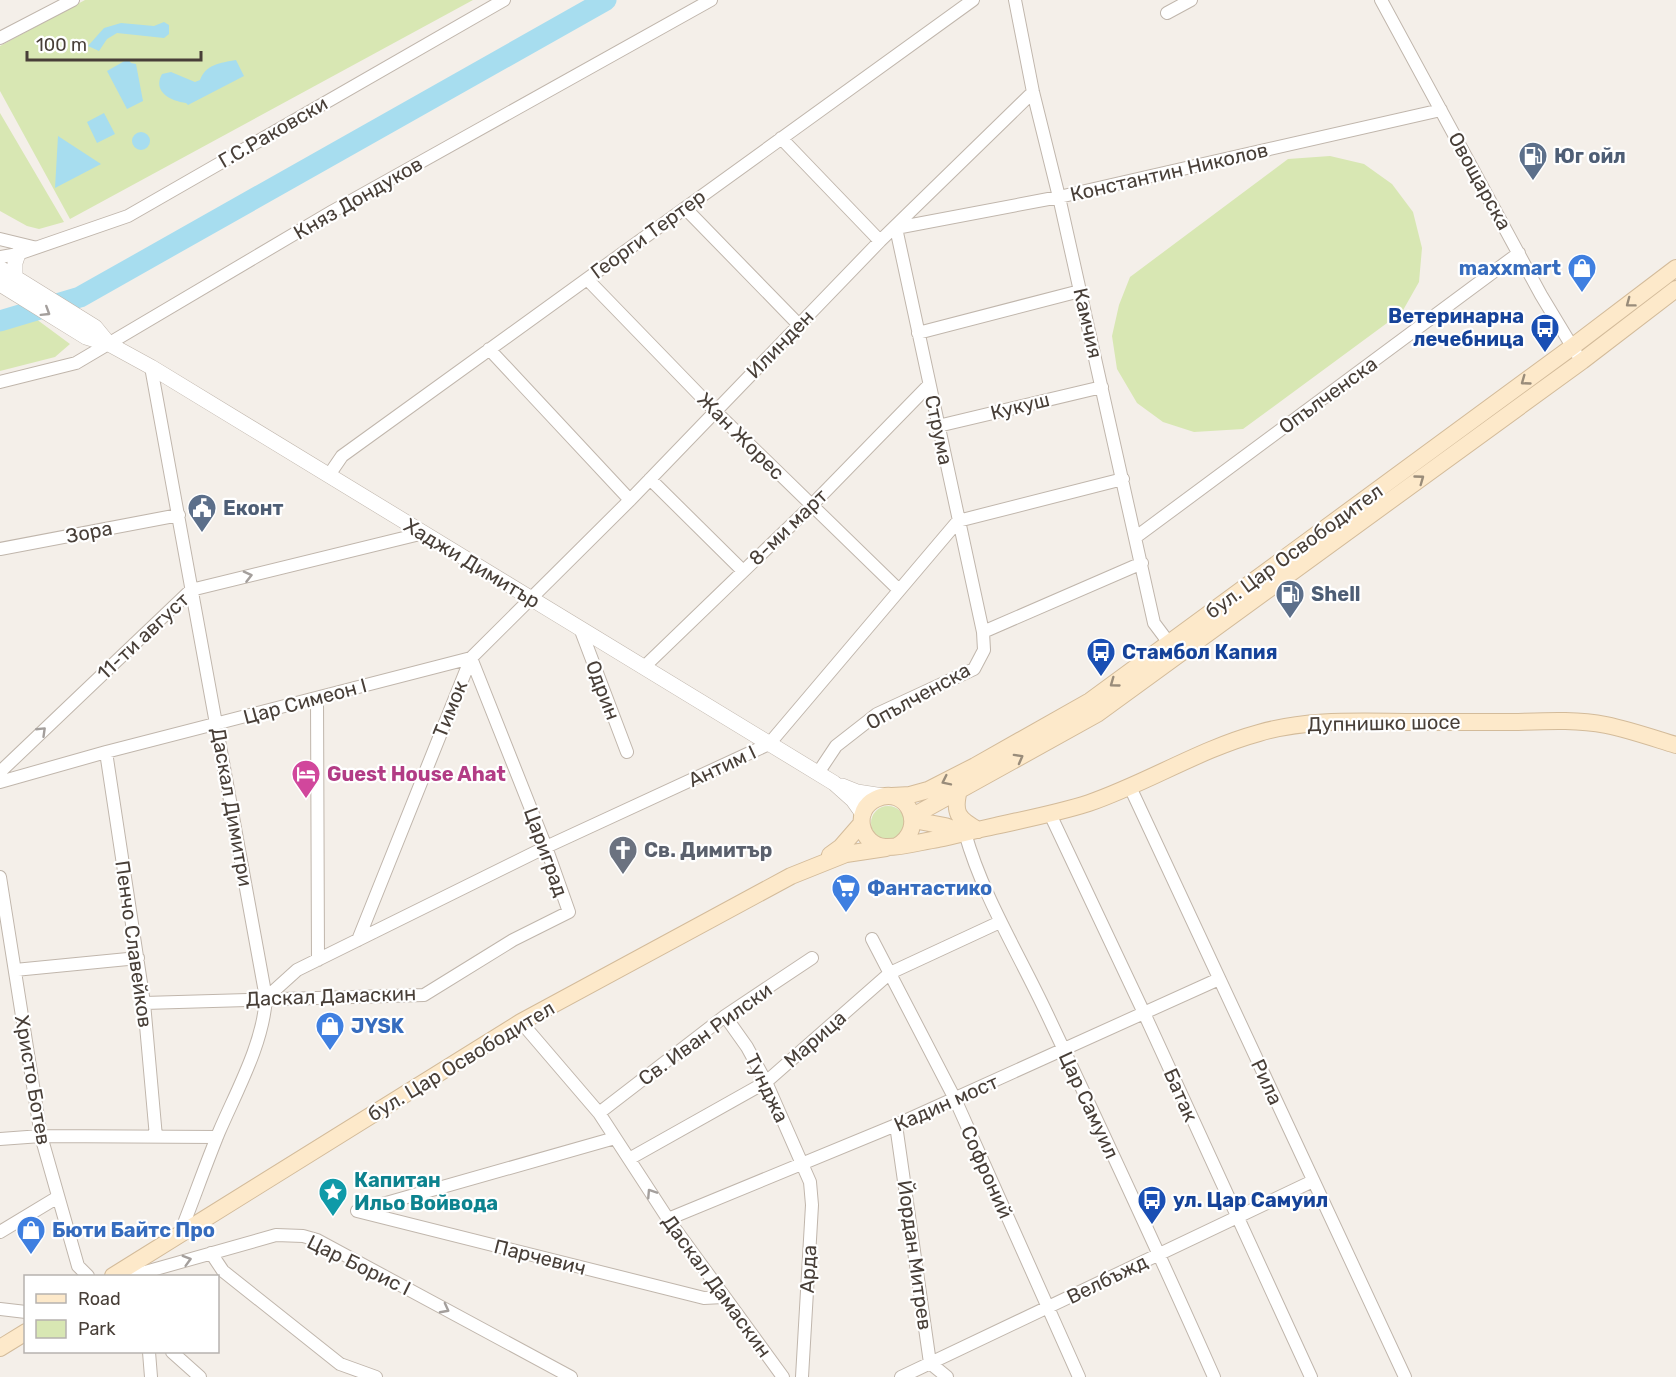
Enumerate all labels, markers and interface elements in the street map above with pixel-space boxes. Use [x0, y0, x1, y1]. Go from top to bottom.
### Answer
scale bar [27, 24, 201, 62]
text: 100 m [36, 34, 87, 56]
street label: Г.С.Раковски [214, 91, 332, 173]
street label: Овощарска [1443, 128, 1517, 234]
street label: Константин Николов [1068, 138, 1270, 206]
fuel station icon: Юг ойл [1517, 140, 1549, 182]
place label: Юг ойл [1554, 144, 1626, 168]
street label: Княз Дондуков [289, 151, 427, 245]
street label: Георги Тертер [586, 184, 710, 284]
shop icon: maxxmart [1566, 252, 1598, 294]
place label: maxxmart [1459, 256, 1561, 280]
street label: Камчия [1068, 285, 1108, 361]
one-way arrow [1625, 296, 1636, 307]
place label: Ветеринарна лечебница [1388, 304, 1524, 351]
one-way arrow [40, 305, 50, 317]
street label: Илинден [741, 305, 819, 383]
bus stop icon: Ветеринарна лечебница [1529, 312, 1561, 354]
street label: Опълченска [1274, 351, 1382, 439]
one-way arrow [1521, 374, 1532, 385]
street label: Жан Жорес [692, 387, 790, 485]
street label: Кукуш [988, 387, 1052, 425]
street label: Струма [920, 393, 958, 467]
one-way arrow [1413, 475, 1424, 486]
street label: бул. Цар Освободител [1201, 479, 1387, 623]
street label: 8-ми март [744, 484, 832, 570]
public building icon: Еконт [186, 492, 218, 534]
place label: Еконт [223, 496, 283, 520]
street label: Хаджи Димитър [400, 513, 544, 613]
street label: Зора [64, 516, 114, 548]
one-way arrow [243, 570, 253, 583]
fuel station icon: Shell [1274, 578, 1306, 620]
place label: Shell [1311, 582, 1361, 606]
street label: 11-ти август [92, 587, 194, 685]
bus stop icon: Стамбол Капия [1085, 636, 1117, 678]
place label: Стамбол Капия [1122, 640, 1278, 664]
street label: Одрин [581, 657, 625, 723]
street label: Опълченска [862, 657, 974, 735]
street label: Цар Симеон I [241, 673, 369, 729]
one-way arrow [1110, 676, 1121, 687]
street label: Тимок [428, 677, 472, 741]
street label: Дупнишко шосе [1307, 710, 1461, 736]
street label: Даскал Димитри [206, 726, 258, 888]
one-way arrow [35, 728, 46, 739]
street label: Антим I [684, 740, 760, 792]
one-way arrow [1013, 754, 1023, 765]
hotel icon: Guest House Ahat [290, 758, 322, 800]
place label: Guest House Ahat [327, 762, 506, 786]
one-way arrow [941, 773, 952, 785]
street label: Цариград [519, 804, 573, 900]
church icon: Св. Димитър [607, 834, 639, 876]
place label: Св. Димитър [644, 838, 772, 862]
street label: Пенчо Славейков [110, 859, 158, 1029]
supermarket icon: Фантастико [830, 872, 862, 914]
place label: Фантастико [867, 876, 992, 900]
street label: Св. Иван Рилски [634, 977, 776, 1091]
street label: Даскал Дамаскин [245, 981, 417, 1011]
street label: бул. Цар Освободител [363, 996, 559, 1126]
street label: Марица [779, 1006, 851, 1072]
shop icon: JYSK [314, 1010, 346, 1052]
street label: Христо Ботев [10, 1013, 56, 1147]
place label: JYSK [351, 1014, 405, 1038]
street label: Цар Самуил [1054, 1048, 1124, 1162]
street label: Тунджа [740, 1050, 794, 1126]
street label: Рила [1246, 1055, 1288, 1109]
street label: Батак [1159, 1065, 1203, 1126]
street label: Кадин мост [890, 1069, 1002, 1137]
street label: Софроний [956, 1122, 1018, 1222]
place label: Капитан Ильо Войвода [354, 1168, 498, 1215]
place icon: Капитан Ильо Войвода [317, 1176, 349, 1218]
street label: Йордан Митрев [893, 1179, 937, 1331]
bus stop icon: ул. Цар Самуил [1136, 1184, 1168, 1226]
one-way arrow [647, 1188, 658, 1199]
place label: ул. Цар Самуил [1173, 1188, 1328, 1212]
street label: Даскал Дамаскин [657, 1210, 777, 1362]
shop icon: Бюти Байтс Про [15, 1214, 47, 1256]
place label: Бюти Байтс Про [52, 1218, 215, 1242]
street label: Цар Борис I [303, 1230, 415, 1300]
street label: Парчевич [492, 1234, 588, 1280]
street label: Арда [795, 1244, 821, 1294]
street label: Велбъжд [1063, 1249, 1151, 1309]
one-way arrow [182, 1255, 192, 1267]
legend [24, 1275, 219, 1353]
text: Road [78, 1288, 121, 1310]
one-way arrow [439, 1302, 449, 1313]
text: Park [78, 1318, 116, 1340]

